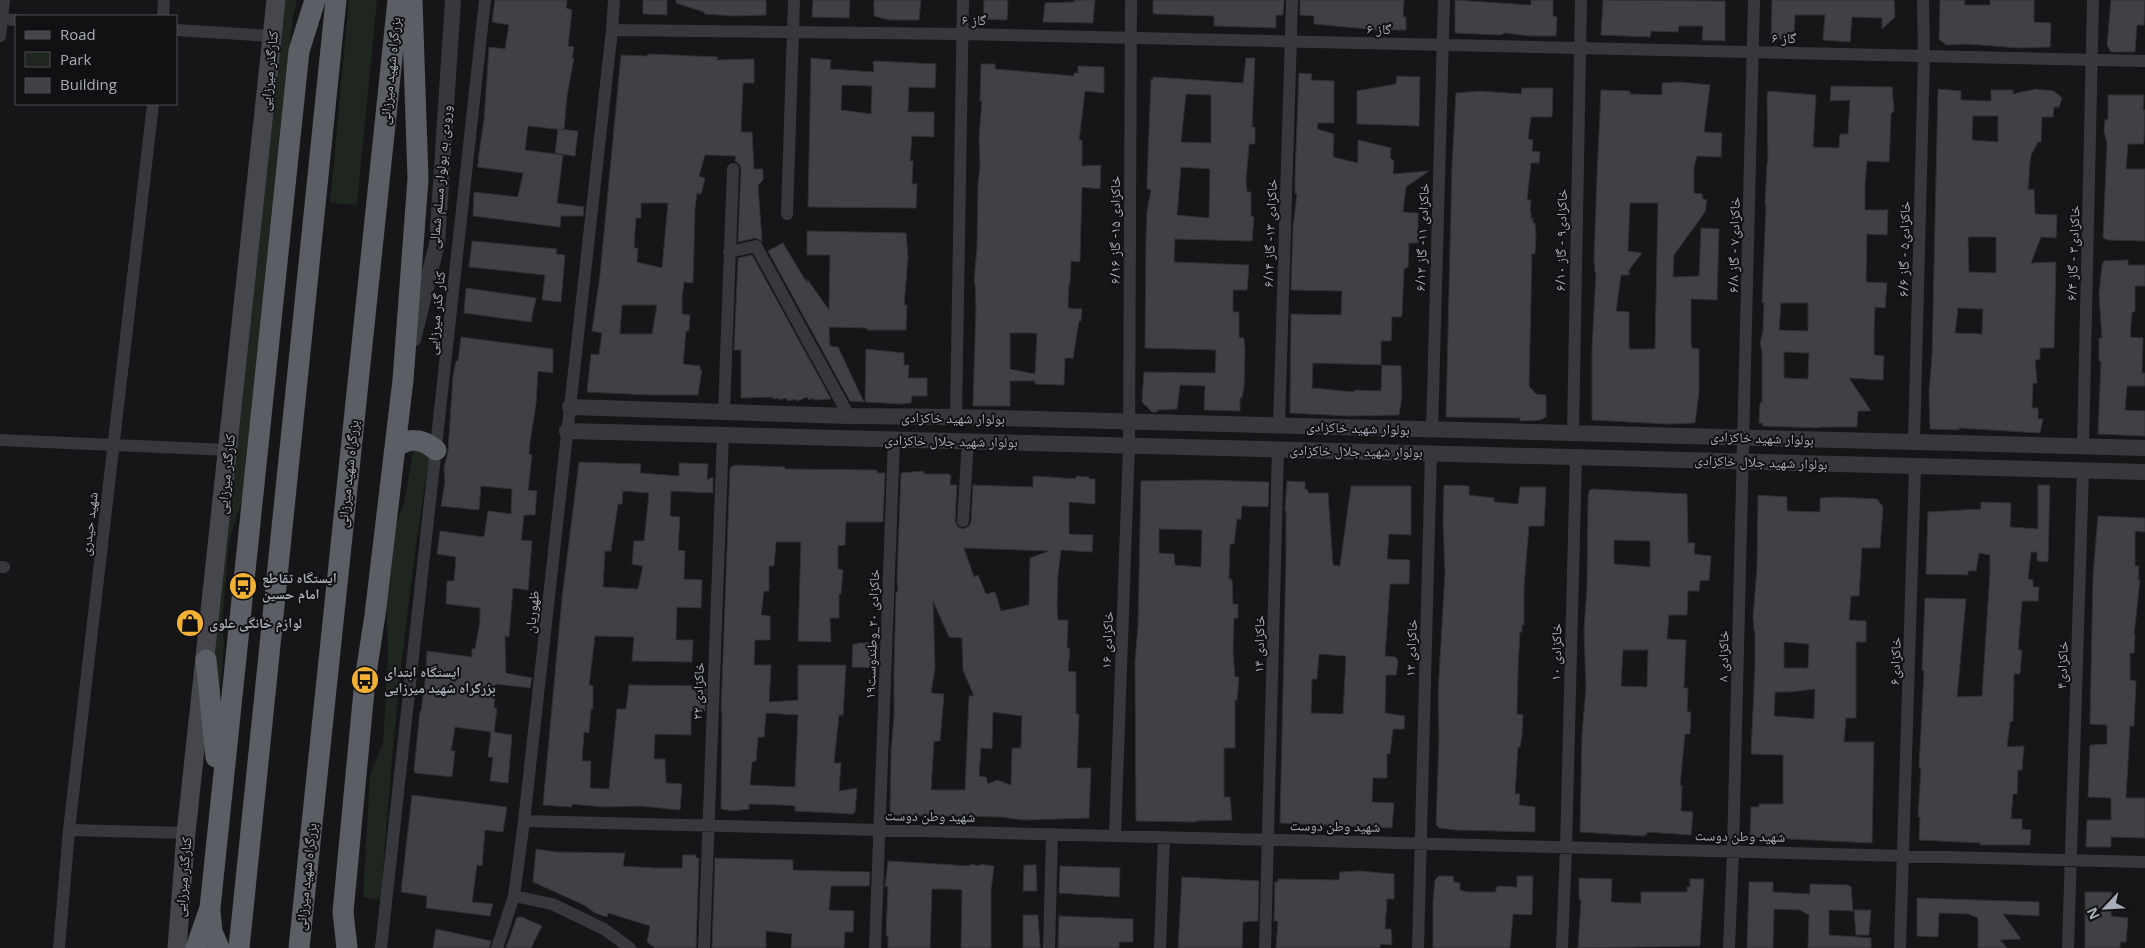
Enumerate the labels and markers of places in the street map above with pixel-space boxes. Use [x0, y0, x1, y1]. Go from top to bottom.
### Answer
place label: ایستگاه تقاطع امام حسین [262, 568, 337, 604]
bus stop icon: ایستگاه تقاطع امام حسین [228, 571, 258, 601]
shop icon: لوازم خانگی علوی [175, 608, 205, 638]
place label: لوازم خانگی علوی [209, 613, 302, 633]
place label: ایستگاه ابتدای بزرگراه شهید میرزایی [384, 662, 496, 697]
bus stop icon: ایستگاه ابتدای بزرگراه شهید میرزایی [350, 665, 380, 695]

